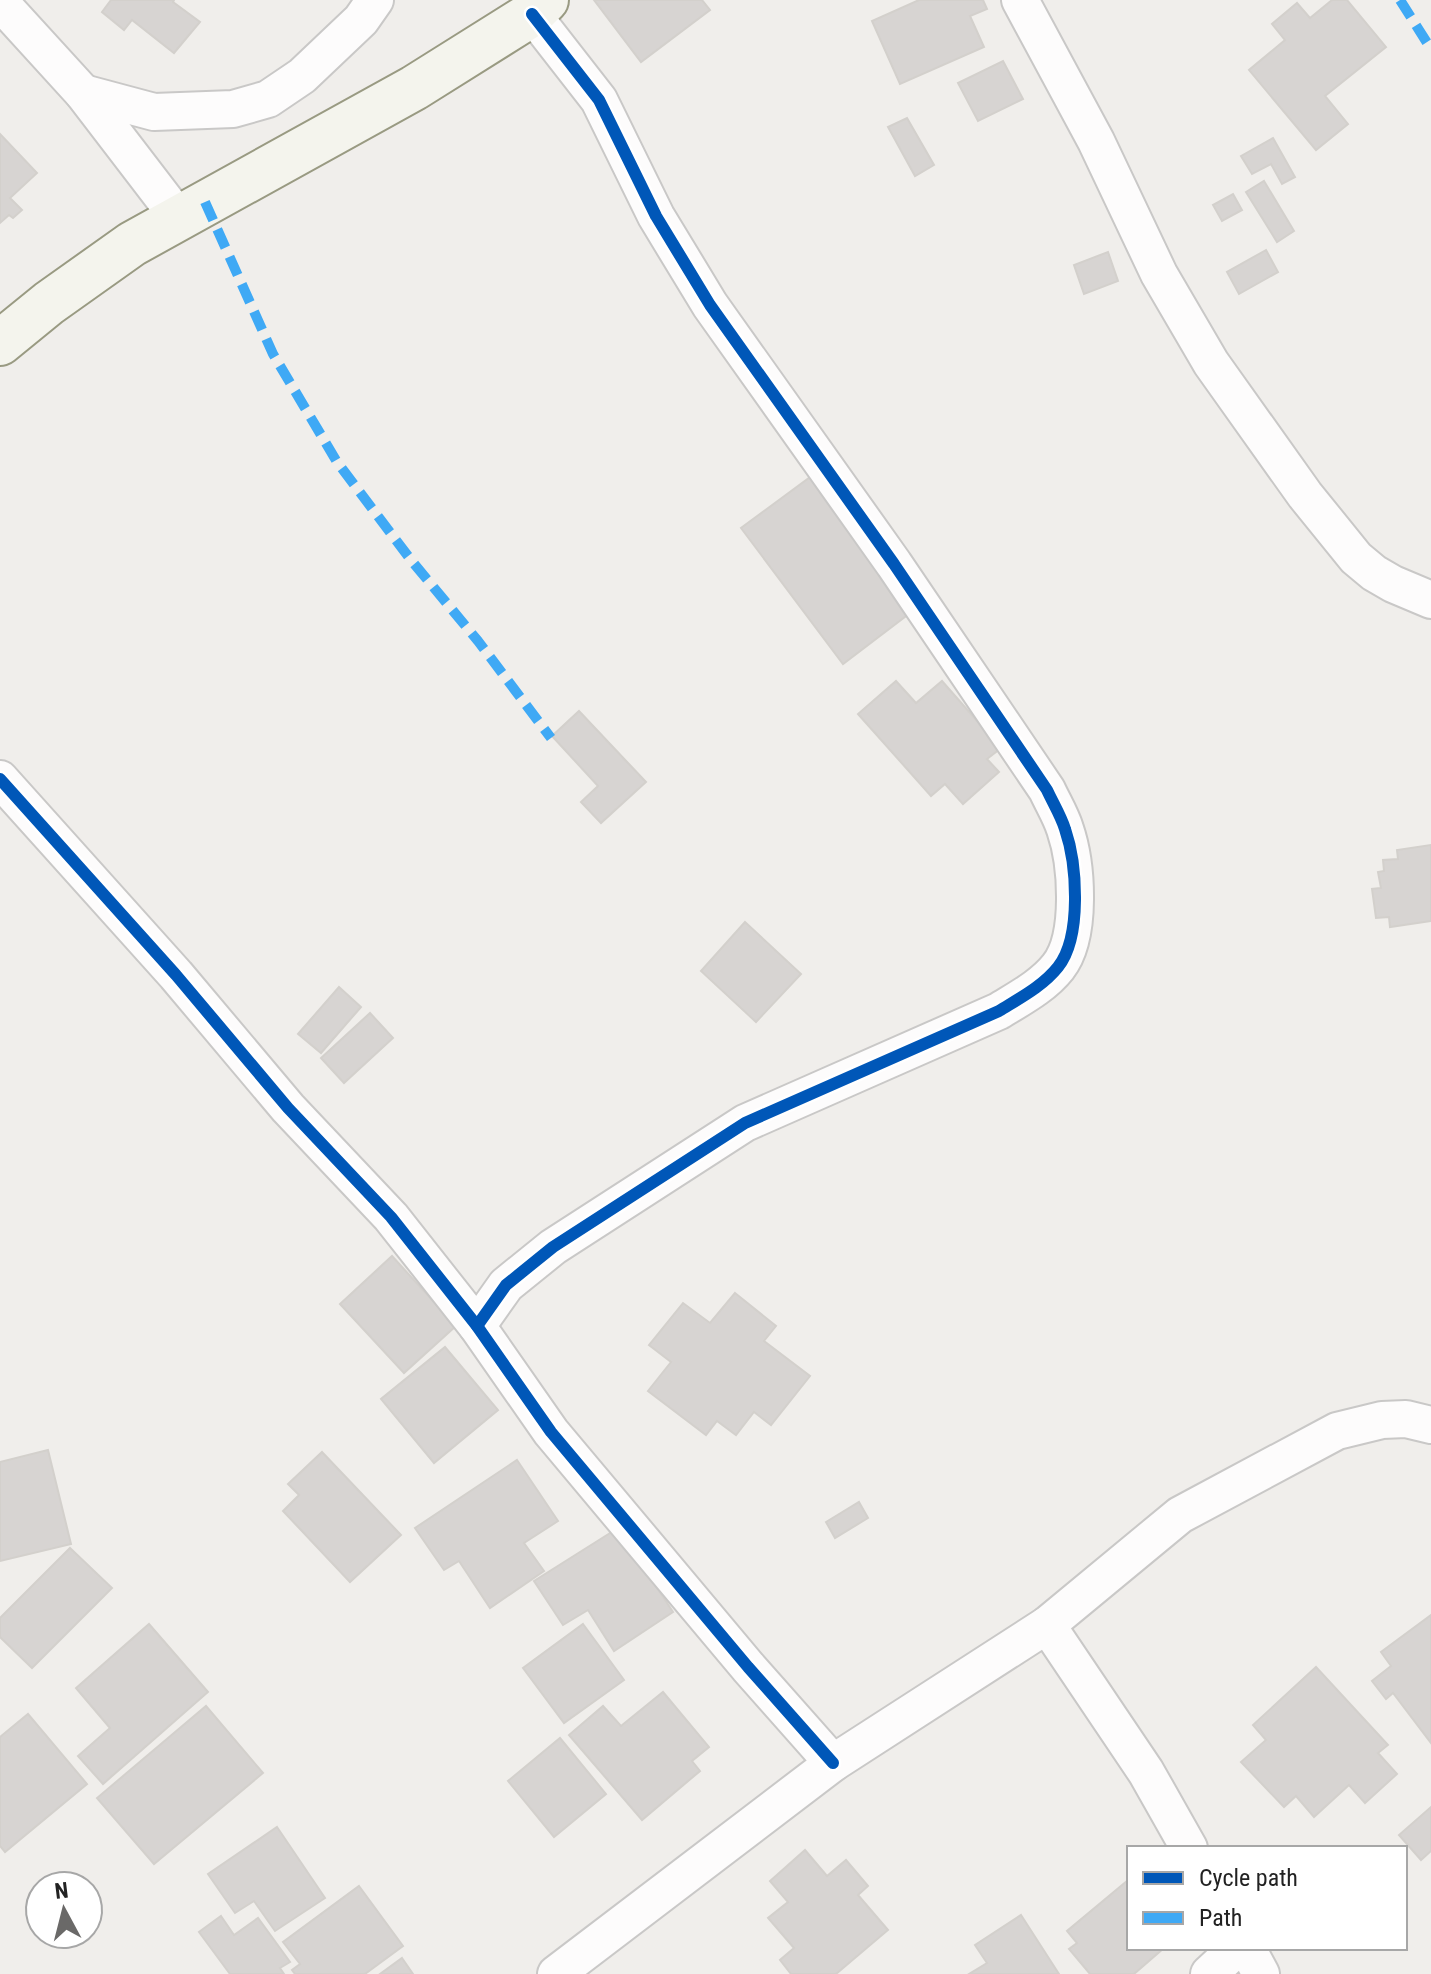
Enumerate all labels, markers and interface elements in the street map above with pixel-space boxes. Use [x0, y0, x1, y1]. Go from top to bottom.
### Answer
legend [1127, 1846, 1407, 1950]
text: Cycle path [1199, 1864, 1298, 1892]
north arrow [24, 1870, 104, 1950]
text: N [53, 1877, 70, 1904]
text: Path [1199, 1904, 1242, 1932]

